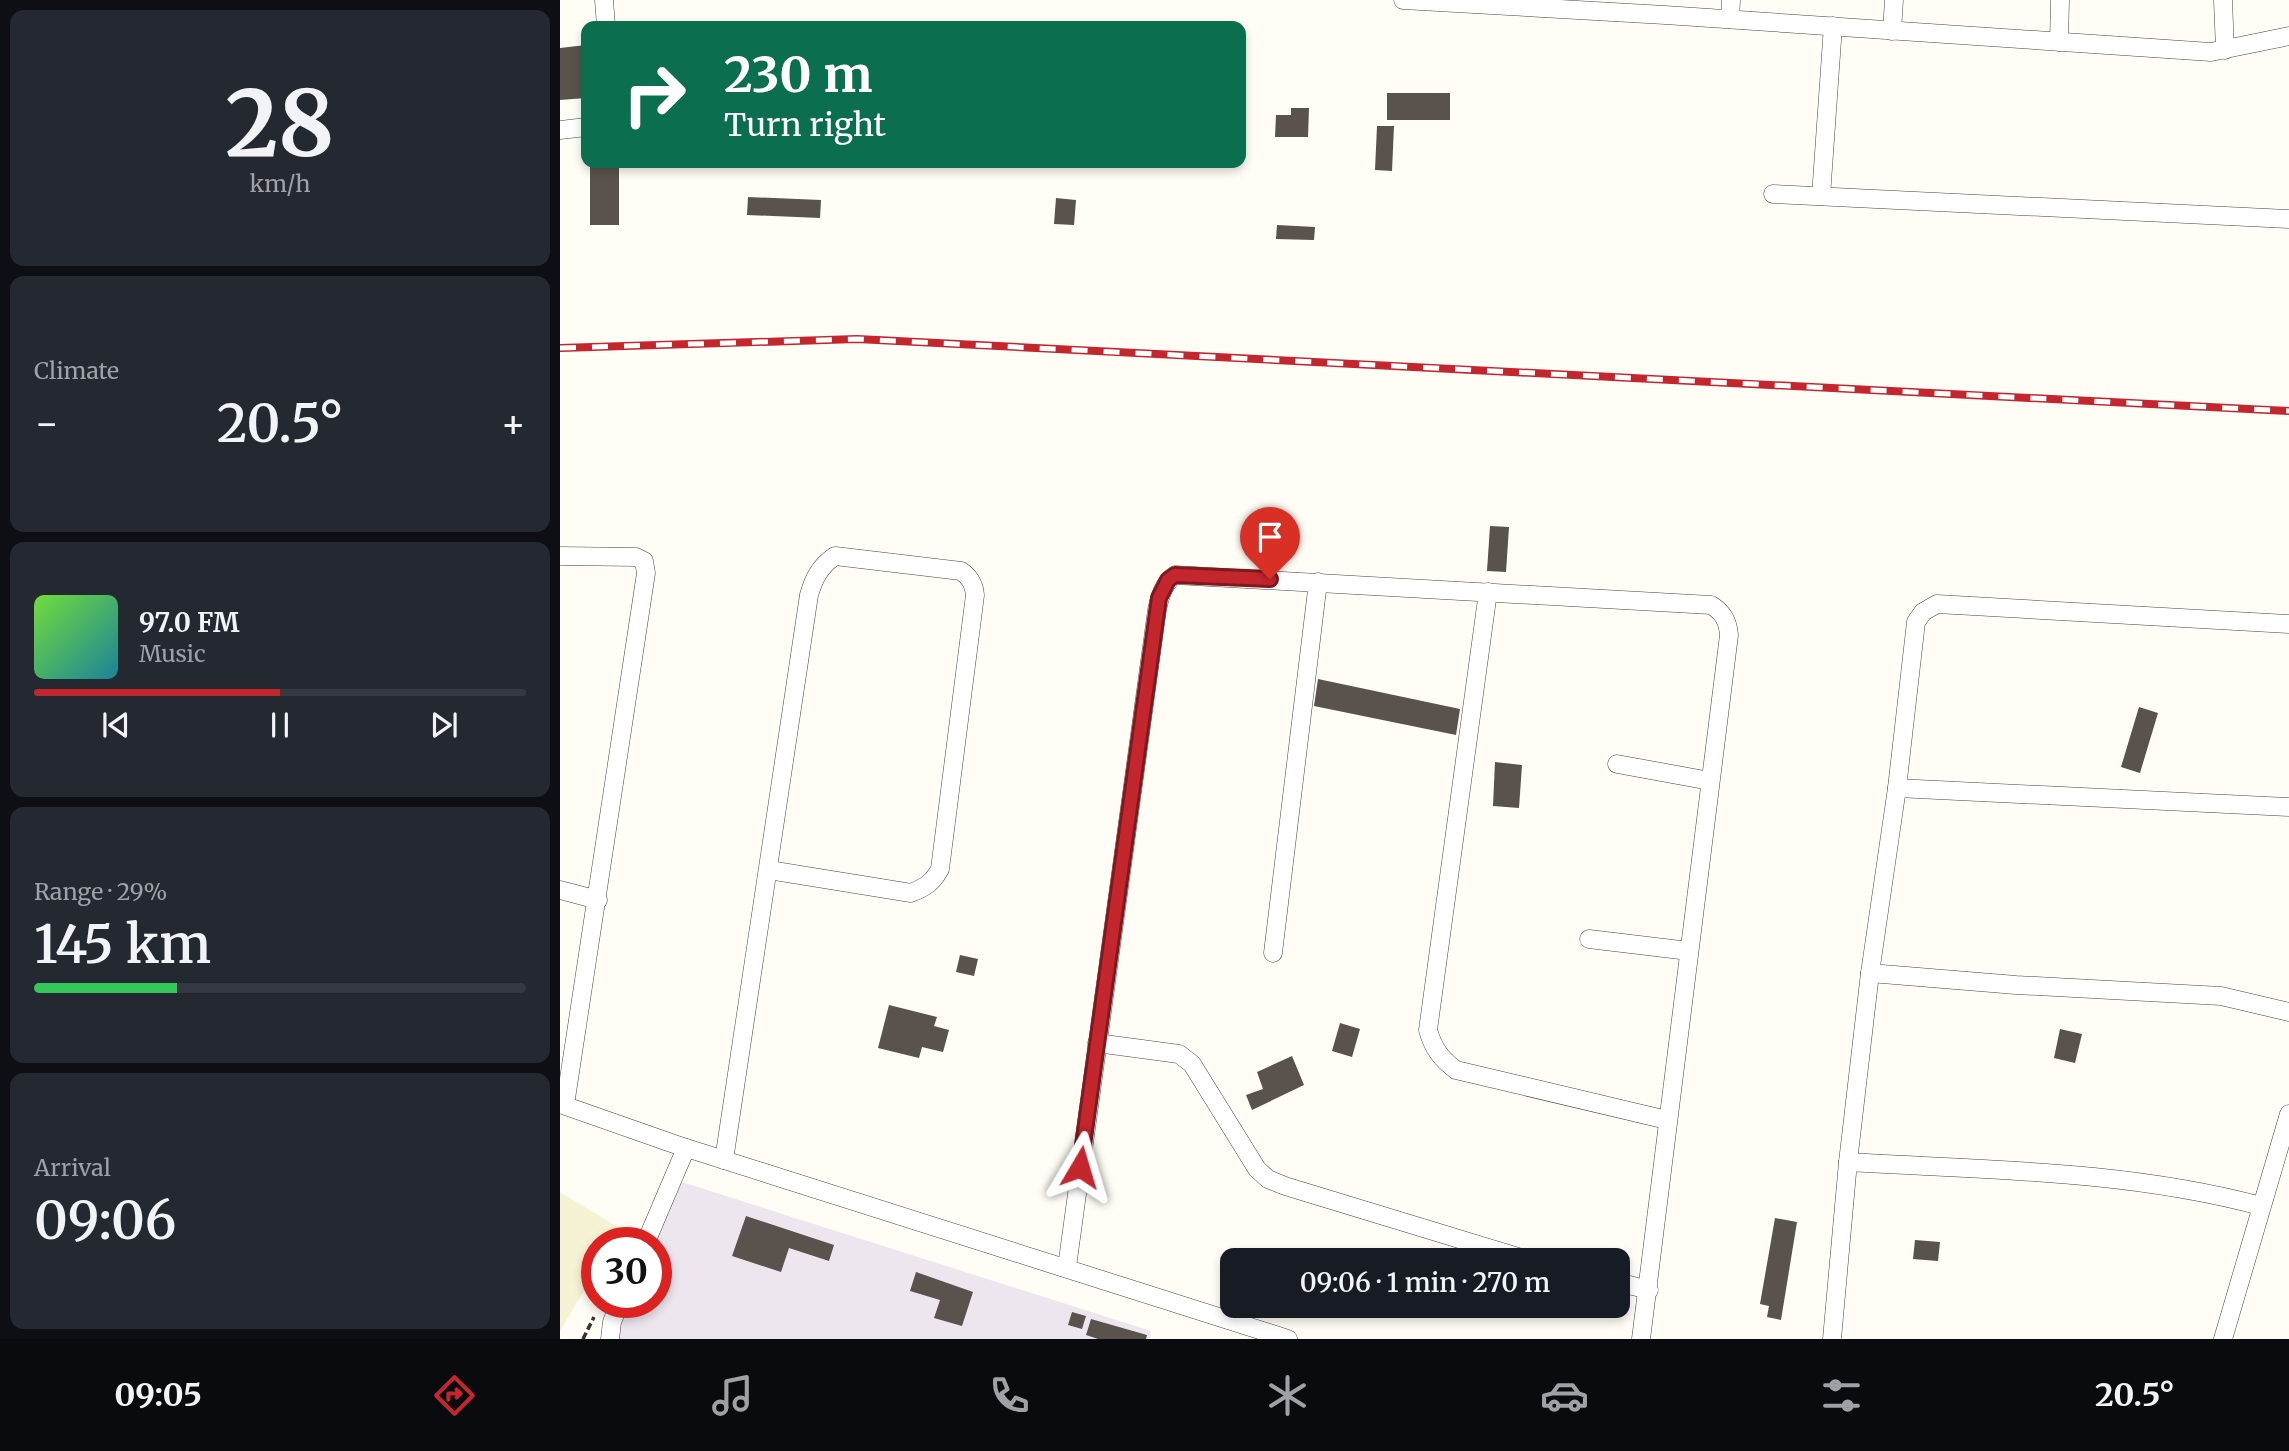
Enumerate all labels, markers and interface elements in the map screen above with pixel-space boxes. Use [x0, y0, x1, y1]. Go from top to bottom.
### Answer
text: 230 m [724, 44, 872, 105]
icon: right [609, 49, 700, 140]
text: 28 [225, 66, 335, 181]
text: Turn right [724, 105, 886, 145]
text: km/h [250, 169, 310, 198]
text: Climate [34, 356, 119, 385]
text: 20.5° [217, 391, 343, 456]
text: − [34, 400, 59, 447]
text: + [501, 400, 526, 447]
pin [1240, 507, 1300, 579]
icon: arrive [1251, 518, 1289, 556]
text: 97.0 FM [139, 606, 239, 639]
text: Music [139, 639, 206, 668]
icon: previous [97, 706, 135, 744]
icon: pause [261, 706, 299, 744]
icon: next [425, 706, 463, 744]
text: Range · 29% [34, 877, 167, 906]
text: 145 km [34, 912, 211, 977]
position arrow [1043, 1130, 1117, 1204]
text: Arrival [34, 1153, 111, 1182]
text: 09:06 [34, 1188, 176, 1253]
speed limit sign: 30 [581, 1227, 672, 1318]
text: 09:06 · 1 min · 270 m [1300, 1266, 1550, 1299]
icon: directions [430, 1371, 479, 1420]
icon: music [708, 1371, 757, 1420]
icon: phone [985, 1371, 1034, 1420]
icon: climate [1263, 1371, 1312, 1420]
icon: car [1540, 1371, 1589, 1420]
icon: filters [1817, 1371, 1866, 1420]
text: 09:05 [114, 1375, 202, 1415]
text: 20.5° [2095, 1375, 2175, 1415]

